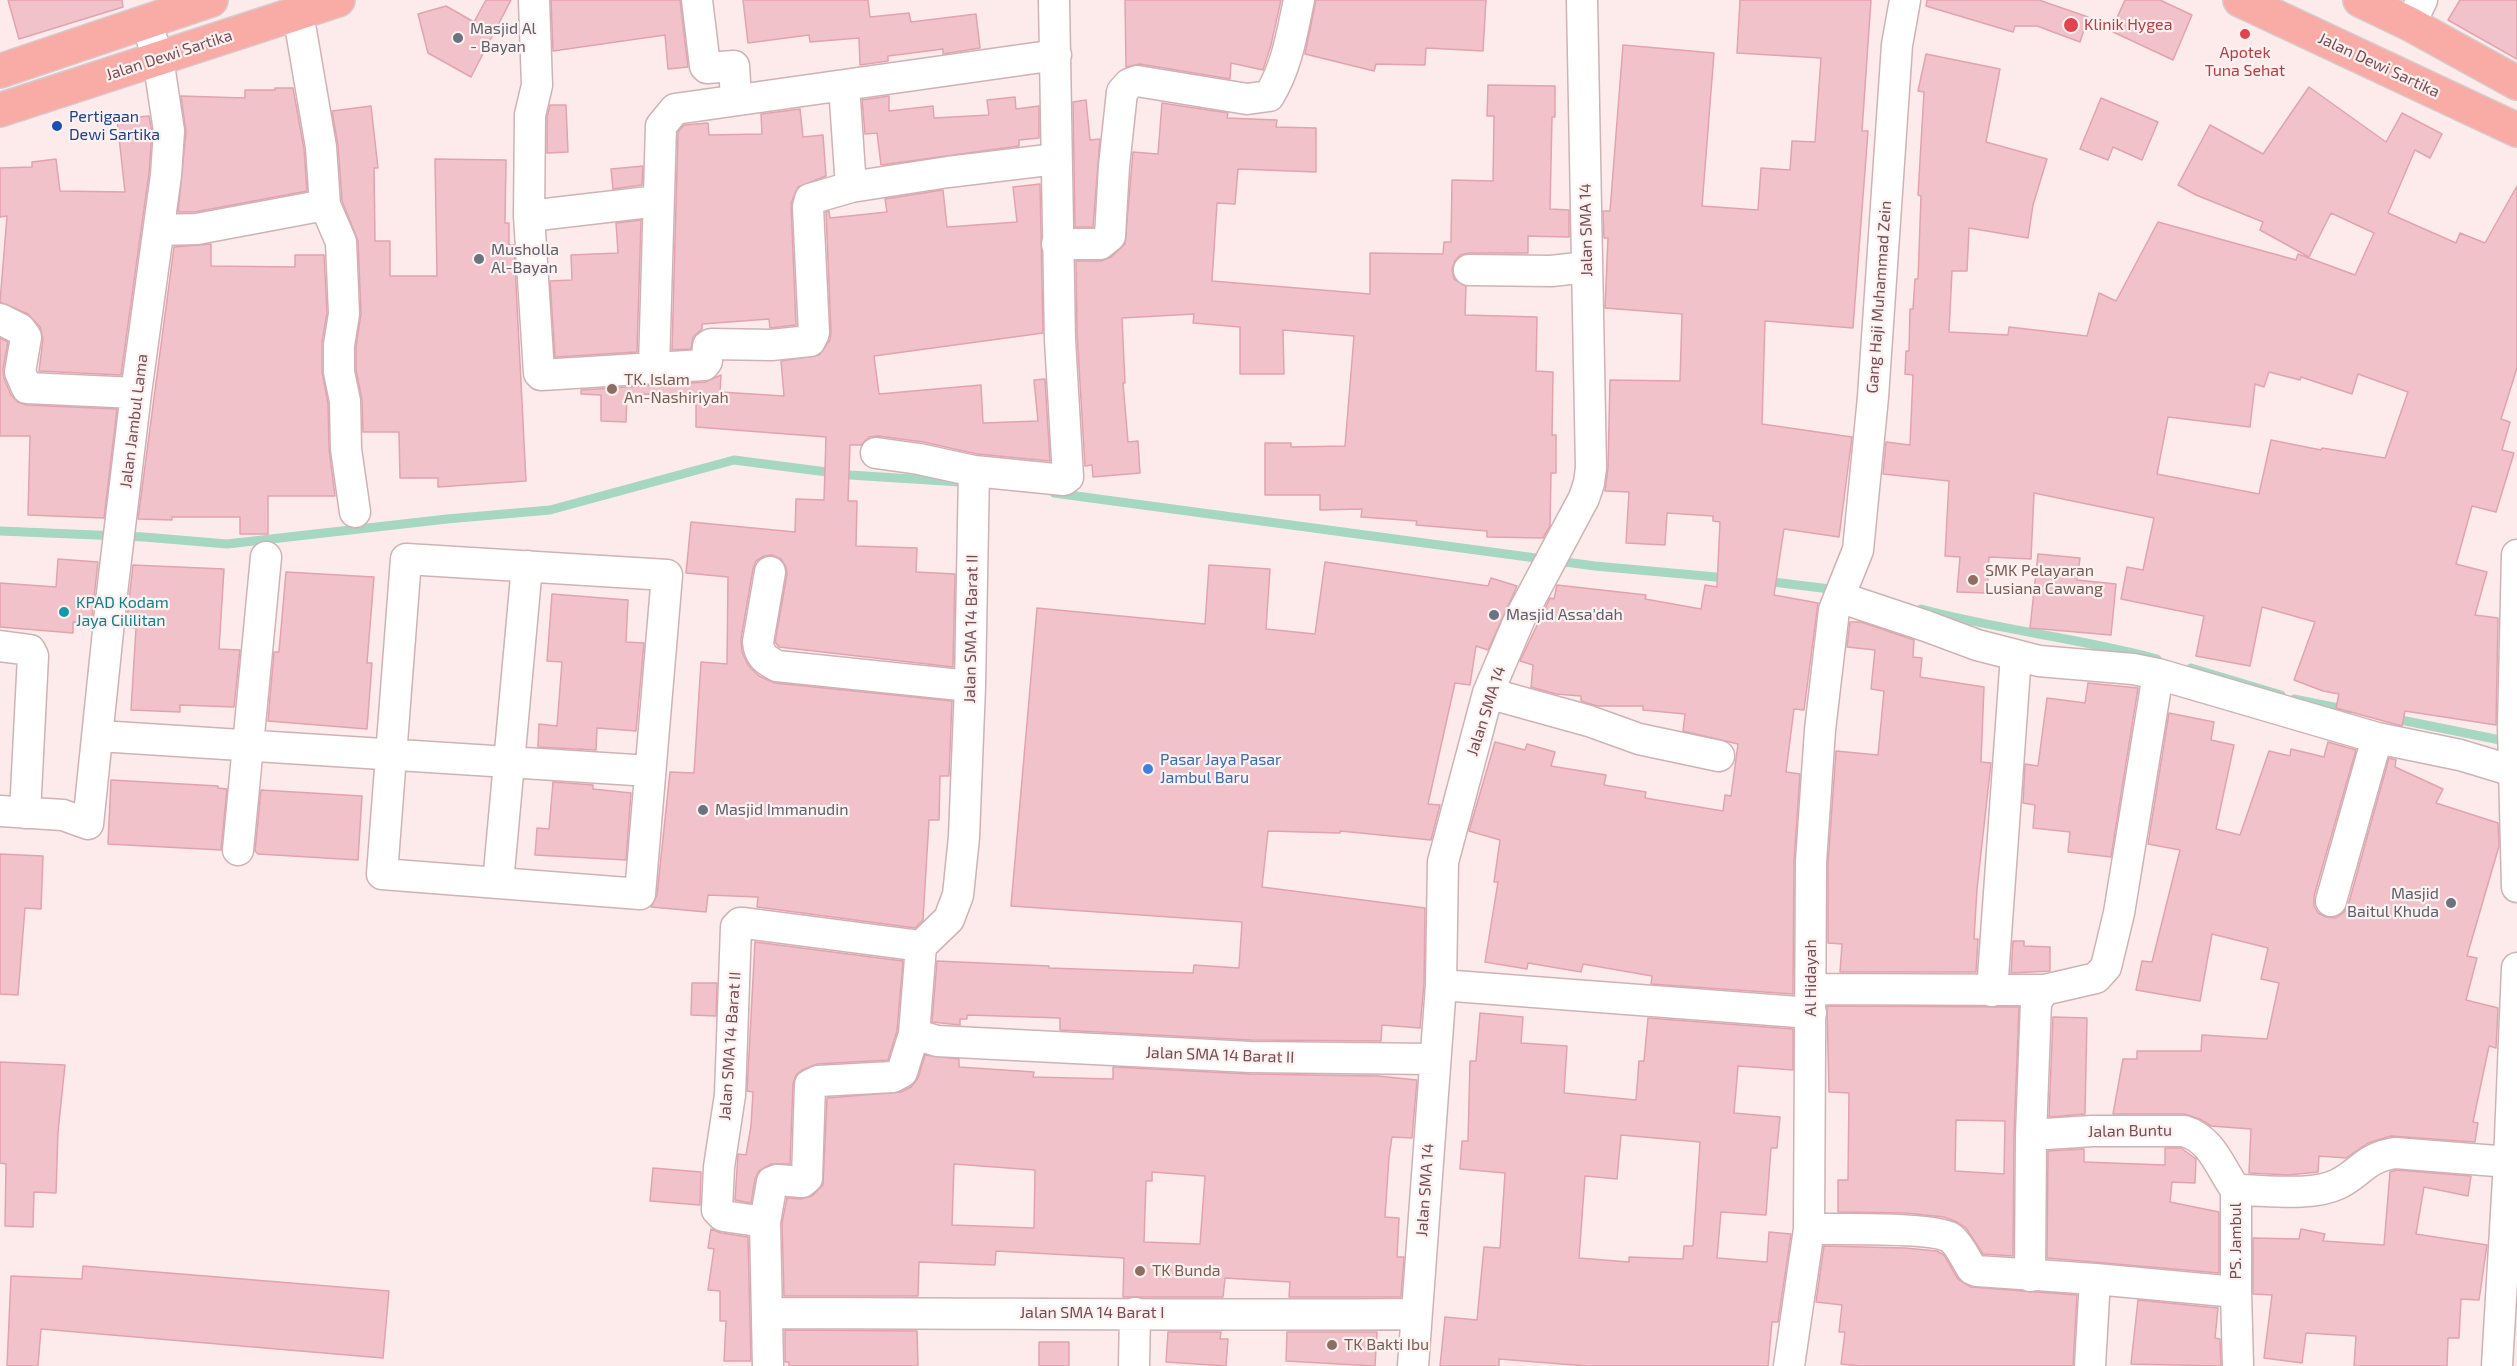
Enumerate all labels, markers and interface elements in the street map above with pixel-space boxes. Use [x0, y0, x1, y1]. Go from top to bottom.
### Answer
place label: Klinik Hygea [2084, 15, 2172, 35]
marker: Klinik Hygea [2062, 16, 2080, 34]
place label: Masjid Al - Bayan [470, 19, 536, 57]
street label: Jalan Dewi Sartika [103, 26, 235, 84]
marker: Apotek Tuna Sehat [2238, 27, 2252, 41]
street label: Jalan Dewi Sartika [2315, 28, 2443, 102]
marker: Masjid Al - Bayan [451, 31, 465, 45]
place label: Apotek Tuna Sehat [2205, 43, 2285, 81]
place label: Pertigaan Dewi Sartika [69, 107, 160, 145]
marker: Pertigaan Dewi Sartika [50, 119, 64, 133]
street label: Jalan SMA 14 [1576, 183, 1596, 277]
street label: Gang Haji Muhammad Zein [1863, 200, 1895, 394]
place label: Musholla Al-Bayan [491, 240, 559, 278]
marker: Musholla Al-Bayan [472, 252, 486, 266]
street label: Jalan Jambul Lama [116, 353, 152, 489]
place label: TK. Islam An-Nashiriyah [624, 370, 729, 408]
marker: TK. Islam An-Nashiriyah [605, 382, 619, 396]
street label: Jalan SMA 14 Barat II [960, 554, 982, 704]
place label: SMK Pelayaran Lusiana Cawang [1985, 561, 2103, 599]
marker: SMK Pelayaran Lusiana Cawang [1966, 573, 1980, 587]
place label: KPAD Kodam Jaya Cililitan [76, 593, 169, 631]
marker: KPAD Kodam Jaya Cililitan [57, 605, 71, 619]
place label: Masjid Assa'dah [1506, 605, 1623, 625]
marker: Masjid Assa'dah [1487, 608, 1501, 622]
street label: Jalan SMA 14 [1462, 664, 1510, 758]
place label: Pasar Jaya Pasar Jambul Baru [1160, 750, 1282, 788]
marker: Pasar Jaya Pasar Jambul Baru [1141, 762, 1155, 776]
place label: Masjid Immanudin [715, 800, 849, 820]
marker: Masjid Immanudin [696, 803, 710, 817]
place label: Masjid Baitul Khuda [2347, 884, 2439, 922]
marker: Masjid Baitul Khuda [2444, 896, 2458, 910]
street label: Al Hidayah [1801, 939, 1821, 1017]
street label: Jalan SMA 14 Barat II [715, 971, 745, 1121]
street label: Jalan SMA 14 Barat II [1145, 1043, 1295, 1067]
street label: Jalan Buntu [2088, 1121, 2172, 1141]
street label: Jalan SMA 14 [1412, 1143, 1438, 1237]
street label: PS. Jambul [2226, 1203, 2246, 1279]
place label: TK Bunda [1152, 1261, 1221, 1281]
marker: TK Bunda [1133, 1264, 1147, 1278]
street label: Jalan SMA 14 Barat I [1020, 1303, 1164, 1323]
place label: TK Bakti Ibu [1344, 1335, 1429, 1355]
marker: TK Bakti Ibu [1325, 1338, 1339, 1352]

